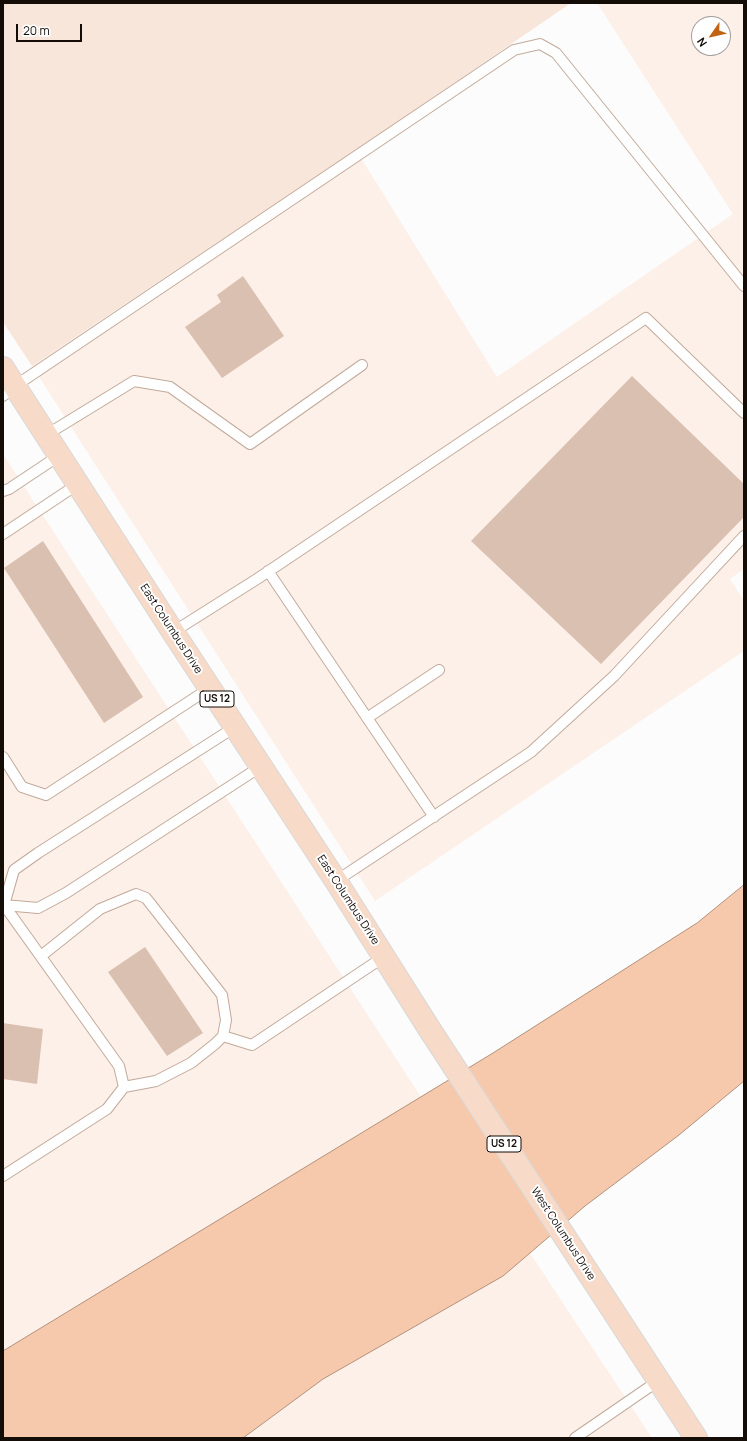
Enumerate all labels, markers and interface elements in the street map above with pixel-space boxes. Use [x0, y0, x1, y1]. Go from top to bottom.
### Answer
scale bar [18, 16, 84, 42]
north arrow [691, 16, 731, 56]
text: 20 m [23, 22, 50, 39]
text: N [693, 35, 710, 50]
street label: East Columbus Drive [137, 582, 205, 676]
road number: US 12 [200, 691, 234, 707]
street label: East Columbus Drive [314, 853, 382, 947]
road number: US 12 [487, 1136, 521, 1152]
street label: West Columbus Drive [528, 1185, 598, 1283]

